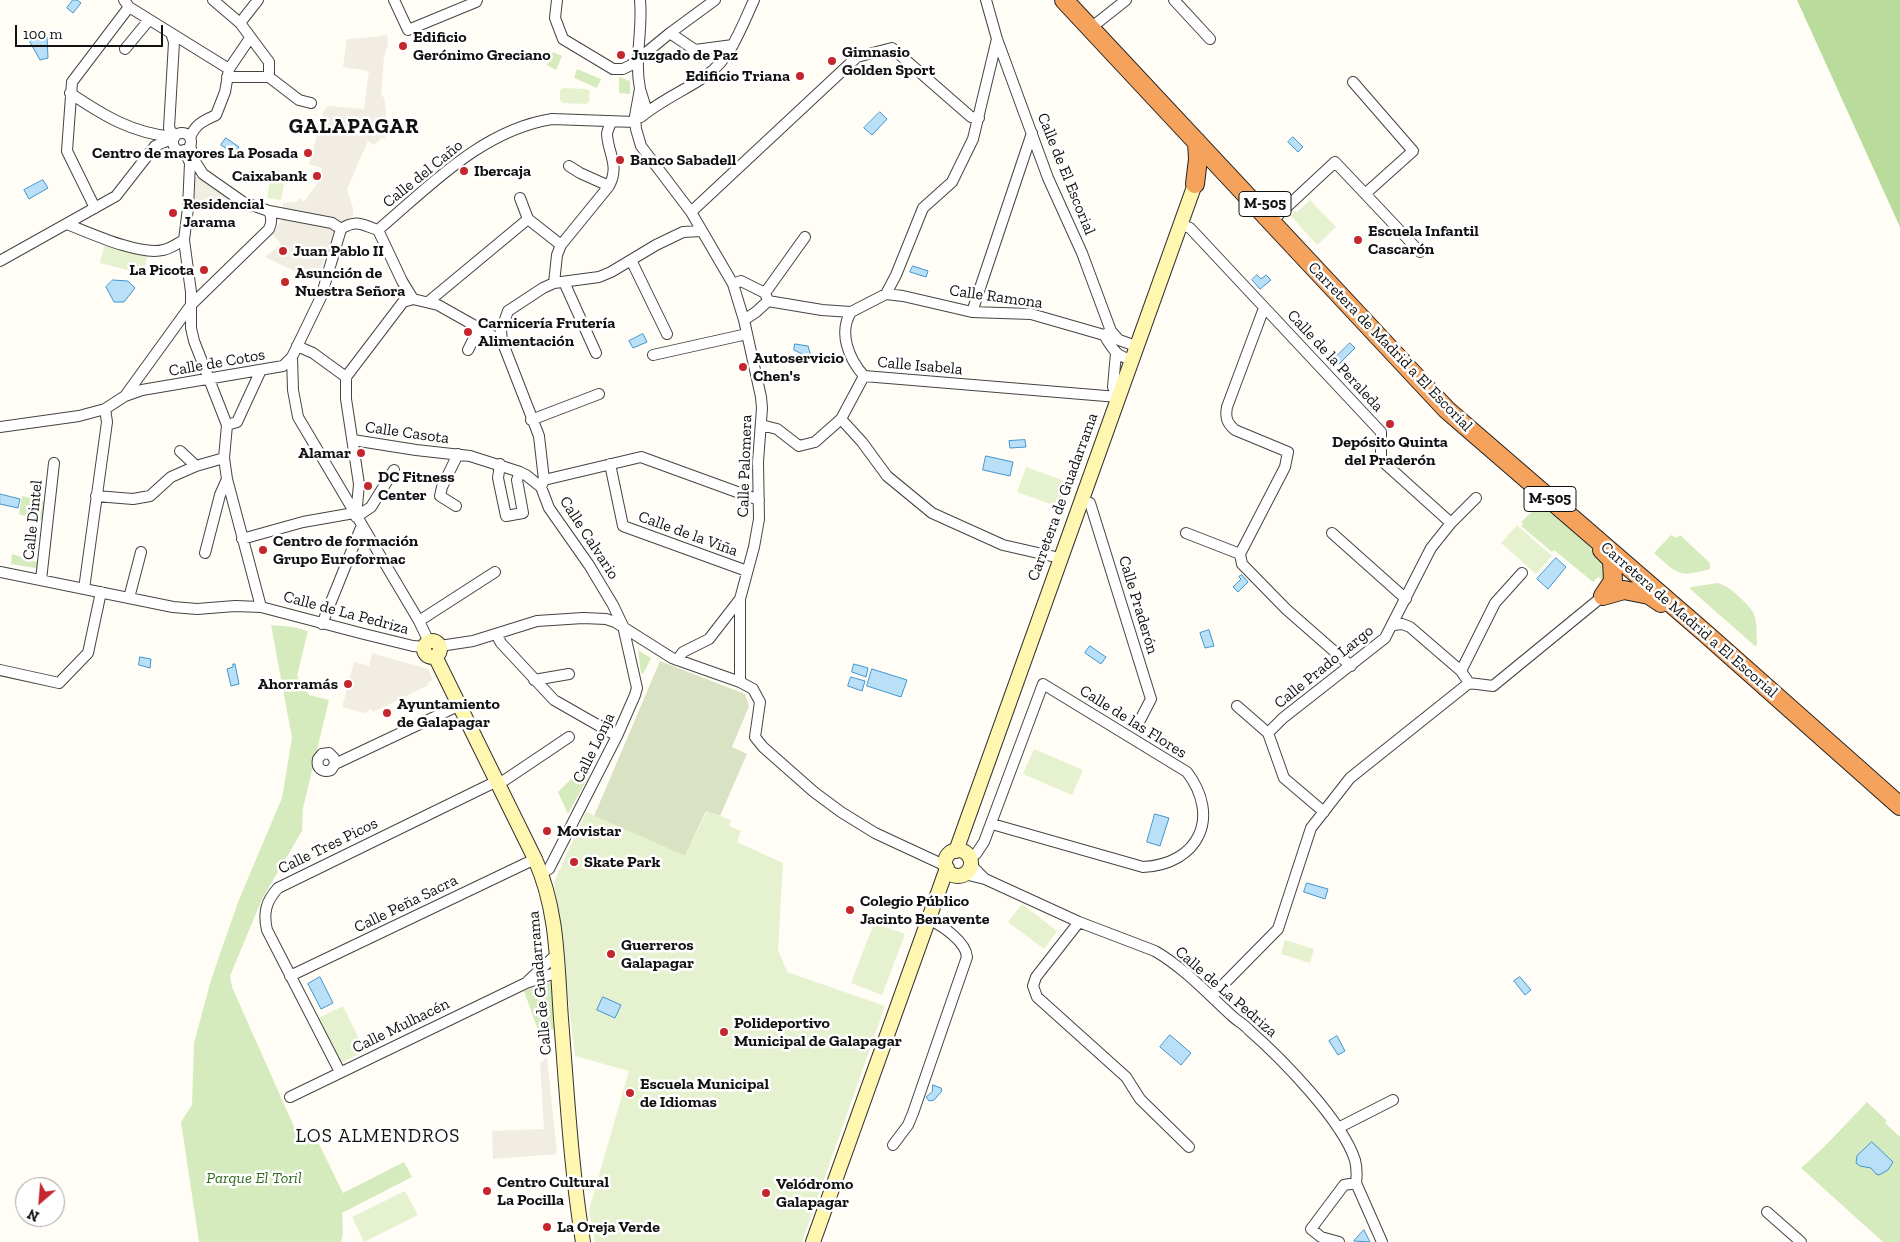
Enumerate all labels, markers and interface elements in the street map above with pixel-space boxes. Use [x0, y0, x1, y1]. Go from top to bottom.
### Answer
scale bar [18, 15, 165, 47]
text: 100 m [23, 25, 62, 43]
place label: Edificio Gerónimo Greciano [413, 27, 551, 65]
marker: Edificio Gerónimo Greciano [397, 40, 409, 52]
place label: Gimnasio Golden Sport [842, 42, 935, 80]
place label: Juzgado de Paz [631, 45, 738, 65]
marker: Juzgado de Paz [615, 49, 627, 61]
marker: Gimnasio Golden Sport [826, 55, 838, 67]
place label: Edificio Triana [685, 66, 790, 86]
marker: Edificio Triana [794, 70, 806, 82]
street label: Calle de El Escorial [1033, 110, 1099, 238]
district label: GALAPAGAR [288, 114, 420, 140]
street label: Calle del Caño [379, 136, 467, 212]
place label: Centro de mayores La Posada [92, 143, 298, 163]
marker: Centro de mayores La Posada [302, 147, 314, 159]
place label: Banco Sabadell [630, 150, 736, 170]
marker: Banco Sabadell [614, 154, 626, 166]
place label: Ibercaja [474, 161, 531, 181]
marker: Ibercaja [458, 165, 470, 177]
place label: Caixabank [232, 166, 307, 186]
marker: Caixabank [311, 170, 323, 182]
road number: M-505 [1239, 192, 1291, 216]
place label: Residencial Jarama [183, 194, 264, 232]
marker: Residencial Jarama [167, 207, 179, 219]
place label: Escuela Infantil Cascarón [1368, 221, 1479, 259]
marker: Escuela Infantil Cascarón [1352, 234, 1364, 246]
place label: Juan Pablo II [293, 241, 384, 261]
marker: Juan Pablo II [277, 245, 289, 257]
street label: Carretera de Madrid a El Escorial [1304, 258, 1476, 436]
place label: La Picota [129, 260, 194, 280]
place label: Asunción de Nuestra Señora [295, 263, 405, 301]
marker: La Picota [198, 264, 210, 276]
marker: Asunción de Nuestra Señora [279, 276, 291, 288]
street label: Calle Ramona [948, 281, 1044, 313]
street label: Calle de la Peraleda [1283, 306, 1387, 416]
place label: Carnicería Frutería Alimentación [478, 313, 615, 351]
marker: Carnicería Frutería Alimentación [462, 326, 474, 338]
street label: Calle de Cotos [167, 345, 267, 381]
place label: Autoservicio Chen's [753, 348, 844, 386]
street label: Calle Isabela [877, 353, 963, 379]
marker: Autoservicio Chen's [737, 361, 749, 373]
street label: Carretera de Guadarrama [1024, 410, 1102, 584]
street label: Calle Palomera [734, 414, 756, 518]
street label: Calle Casota [364, 418, 450, 448]
marker: Depósito Quinta del Praderón [1384, 418, 1396, 430]
place label: Depósito Quinta del Praderón [1332, 432, 1448, 470]
place label: Alamar [298, 443, 351, 463]
marker: Alamar [355, 447, 367, 459]
place label: DC Fitness Center [378, 467, 455, 505]
street label: Calle Dintel [19, 479, 47, 561]
marker: DC Fitness Center [362, 480, 374, 492]
road number: M-505 [1524, 486, 1576, 512]
street label: Calle Calvario [555, 493, 623, 583]
street label: Calle de la Viña [636, 507, 740, 561]
place label: Centro de formación Grupo Euroformac [273, 531, 418, 569]
street label: Carretera de Madrid a El Escorial [1597, 538, 1781, 702]
marker: Centro de formación Grupo Euroformac [257, 544, 269, 556]
street label: Calle Praderón [1114, 554, 1162, 656]
street label: Calle de La Pedriza [281, 587, 411, 639]
street label: Calle Prado Largo [1271, 621, 1377, 713]
place label: Ahorramás [258, 674, 338, 694]
marker: Ahorramás [342, 678, 354, 690]
street label: Calle de las Flores [1076, 681, 1190, 763]
place label: Ayuntamiento de Galapagar [397, 694, 500, 732]
marker: Ayuntamiento de Galapagar [381, 707, 393, 719]
street label: Calle Lonja [569, 710, 619, 786]
street label: Calle Tres Picos [275, 814, 381, 878]
place label: Movistar [557, 821, 621, 841]
marker: Movistar [541, 825, 553, 837]
place label: Skate Park [584, 852, 660, 872]
marker: Skate Park [568, 856, 580, 868]
street label: Calle Peña Sacra [351, 871, 461, 937]
place label: Colegio Público Jacinto Benavente [860, 891, 989, 929]
marker: Colegio Público Jacinto Benavente [844, 904, 856, 916]
street label: Calle de Guadarrama [524, 910, 556, 1056]
place label: Guerreros Galapagar [621, 935, 694, 973]
street label: Calle de La Pedriza [1171, 942, 1281, 1042]
marker: Guerreros Galapagar [605, 948, 617, 960]
street label: Calle Mulhacén [349, 994, 453, 1058]
place label: Polideportivo Municipal de Galapagar [734, 1013, 902, 1051]
marker: Polideportivo Municipal de Galapagar [718, 1026, 730, 1038]
place label: Escuela Municipal de Idiomas [640, 1074, 769, 1112]
marker: Escuela Municipal de Idiomas [624, 1087, 636, 1099]
district label: LOS ALMENDROS [294, 1126, 462, 1148]
park label: Parque El Toril [206, 1168, 302, 1188]
place label: Centro Cultural La Pocilla [497, 1172, 609, 1210]
place label: Velódromo Galapagar [776, 1174, 853, 1212]
north arrow [15, 1177, 65, 1227]
marker: Centro Cultural La Pocilla [481, 1185, 493, 1197]
marker: Velódromo Galapagar [760, 1187, 772, 1199]
text: N [25, 1205, 42, 1225]
place label: La Oreja Verde [557, 1217, 660, 1237]
marker: La Oreja Verde [541, 1221, 553, 1233]

